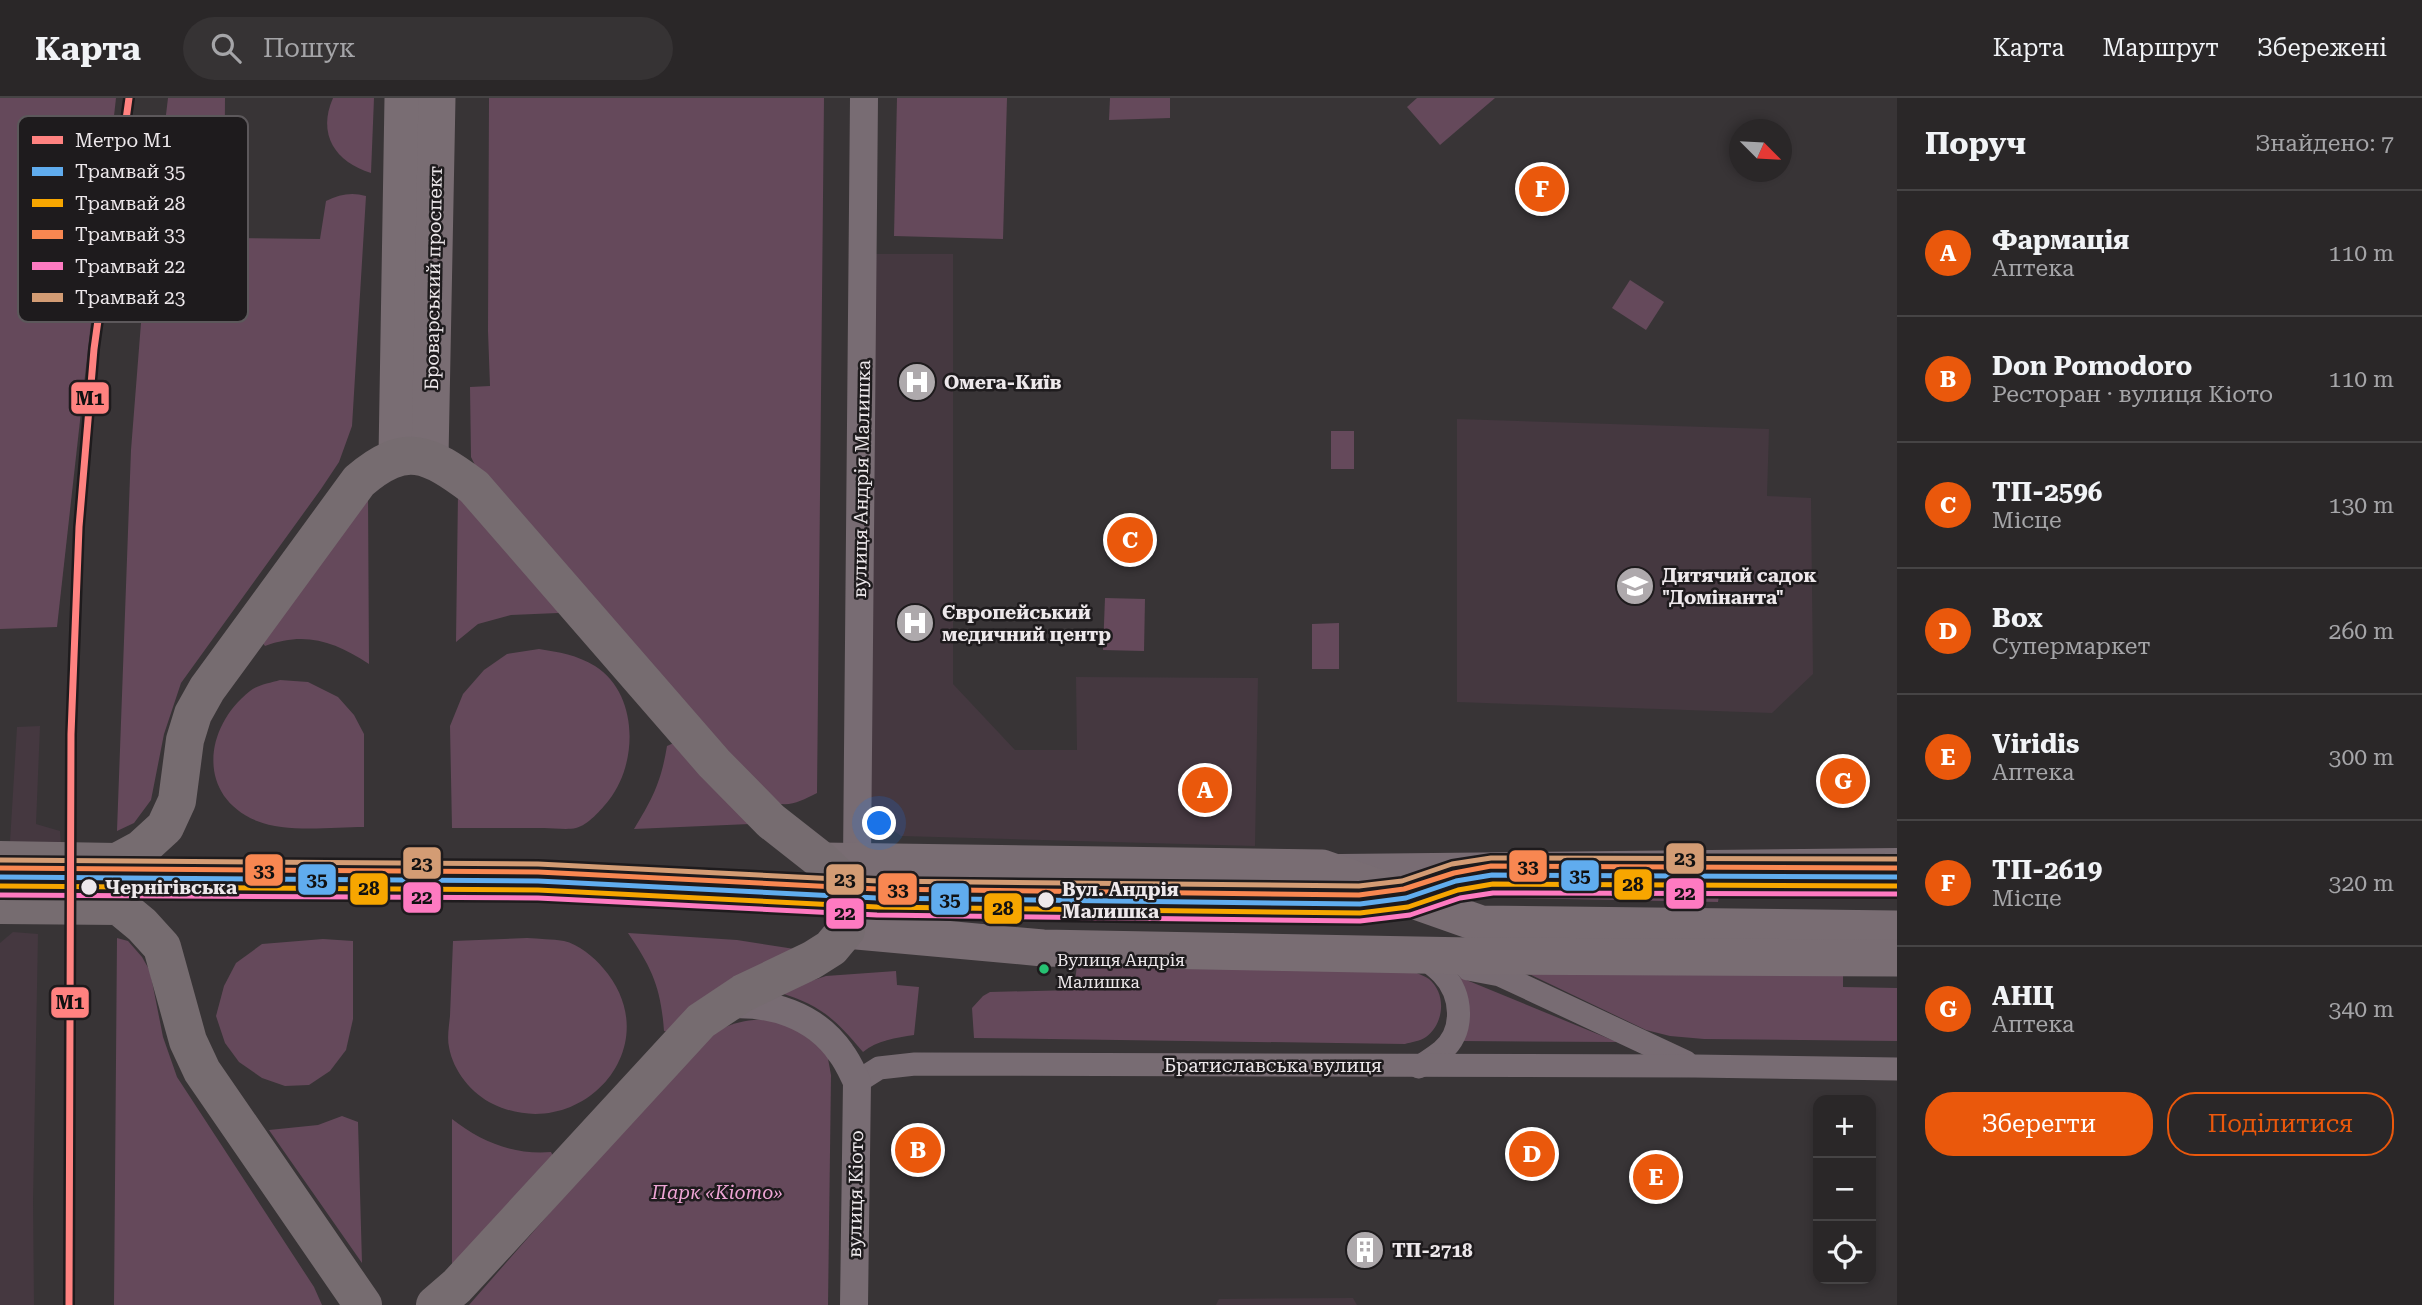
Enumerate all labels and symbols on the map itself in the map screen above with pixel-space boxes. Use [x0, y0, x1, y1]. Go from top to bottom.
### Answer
legend [18, 116, 248, 322]
north arrow [1729, 119, 1792, 182]
text: Метро M1 [75, 129, 172, 152]
text: Трамвай 35 [75, 160, 185, 183]
pin: F [1519, 163, 1565, 215]
street label: Броварський проспект [420, 165, 447, 390]
text: Трамвай 28 [75, 192, 185, 215]
text: Трамвай 33 [75, 223, 185, 246]
text: Трамвай 22 [75, 255, 185, 278]
text: Трамвай 23 [75, 286, 185, 309]
street label: вулиця Андрія Малишка [848, 359, 875, 598]
hospital icon: Омега-Київ [896, 361, 938, 403]
place label: Омега-Київ [944, 371, 1062, 394]
line badge: M1 [70, 381, 110, 415]
text: M1 [76, 387, 105, 410]
pin: C [1107, 514, 1153, 566]
place label: Дитячий садок "Домінанта" [1662, 564, 1817, 609]
school or university icon: Дитячий садок "Домінанта" [1614, 565, 1656, 607]
place label: Європейський медичний центр [942, 601, 1111, 646]
hospital icon: Європейський медичний центр [894, 602, 936, 644]
pin: G [1820, 755, 1866, 807]
pin: A [1182, 764, 1228, 816]
your location [862, 806, 896, 840]
line badge: 23 [1665, 842, 1705, 875]
line badge: 23 [402, 846, 442, 880]
text: 23 [1674, 847, 1696, 870]
line badge: 33 [1508, 849, 1548, 883]
text: 23 [411, 852, 433, 875]
line badge: 33 [244, 853, 284, 887]
text: 33 [1517, 855, 1539, 878]
text: 33 [253, 859, 275, 882]
line badge: 35 [1560, 859, 1600, 892]
line badge: 35 [297, 863, 337, 896]
line badge: 23 [825, 863, 865, 896]
text: 35 [1569, 864, 1591, 887]
text: 35 [306, 868, 328, 891]
text: 23 [834, 868, 856, 891]
line badge: 28 [1613, 868, 1653, 901]
line badge: 28 [349, 872, 389, 906]
line badge: 33 [877, 872, 918, 906]
text: 28 [1622, 873, 1644, 896]
place label: Чернігівська [105, 876, 237, 899]
marker: Чернігівська [79, 877, 99, 897]
text: 28 [358, 877, 380, 900]
line badge: 22 [1665, 877, 1705, 910]
text: 33 [887, 878, 909, 901]
place label: Вул. Андрія Малишка [1062, 878, 1179, 923]
line badge: 22 [402, 881, 442, 914]
line badge: 35 [930, 882, 970, 916]
text: 22 [1674, 882, 1696, 905]
text: 22 [411, 886, 433, 909]
text: 35 [939, 888, 961, 911]
marker: Вул. Андрія Малишка [1036, 890, 1056, 910]
line badge: 28 [983, 892, 1023, 925]
line badge: 22 [825, 897, 865, 930]
text: 28 [992, 897, 1014, 920]
text: 22 [834, 902, 856, 925]
place label: Вулиця Андрія Малишка [1057, 950, 1185, 992]
marker: Вулиця Андрія Малишка [1037, 962, 1051, 976]
line badge: M1 [50, 986, 90, 1019]
text: M1 [56, 991, 85, 1014]
street label: Братиславська вулиця [1164, 1054, 1382, 1077]
pin: B [895, 1124, 941, 1176]
pin: D [1509, 1128, 1555, 1180]
street label: вулиця Кіото [843, 1130, 868, 1258]
pin: E [1633, 1151, 1679, 1203]
park label: Парк «Кіото» [650, 1181, 783, 1204]
building icon: ТП-2718 [1344, 1229, 1386, 1271]
place label: ТП-2718 [1392, 1239, 1473, 1262]

